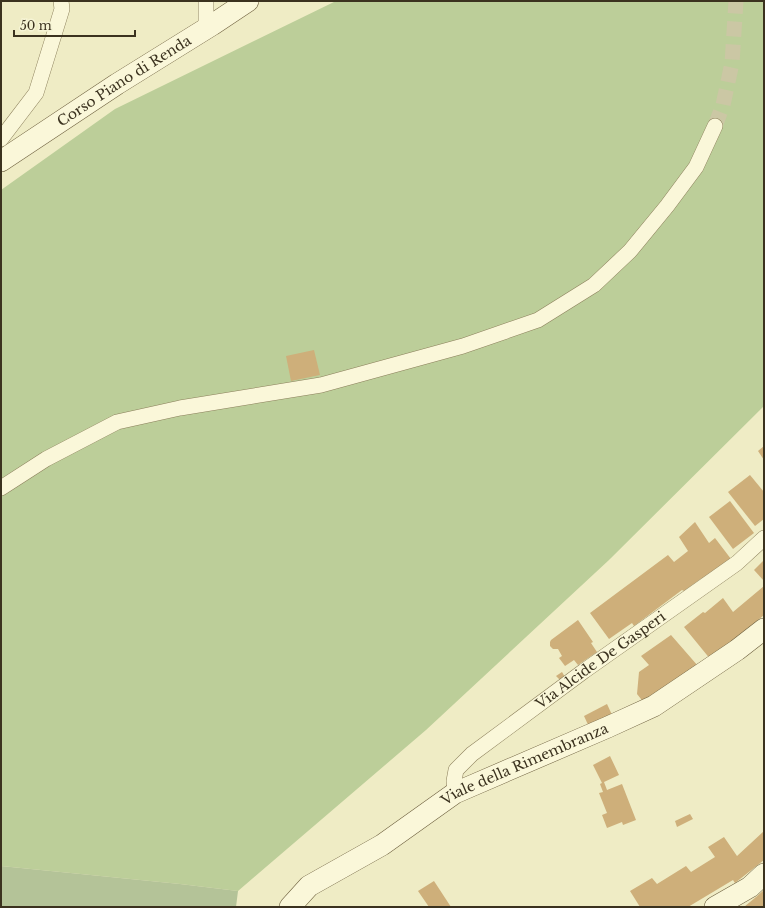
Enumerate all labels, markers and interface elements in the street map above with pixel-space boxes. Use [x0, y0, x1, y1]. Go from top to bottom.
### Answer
scale bar [14, 12, 135, 38]
text: 50 m [20, 18, 52, 33]
street label: Corso Piano di Renda [54, 31, 195, 130]
street label: Via Alcide De Gasperi [531, 607, 669, 713]
street label: Viale della Rimembranza [437, 719, 611, 810]

